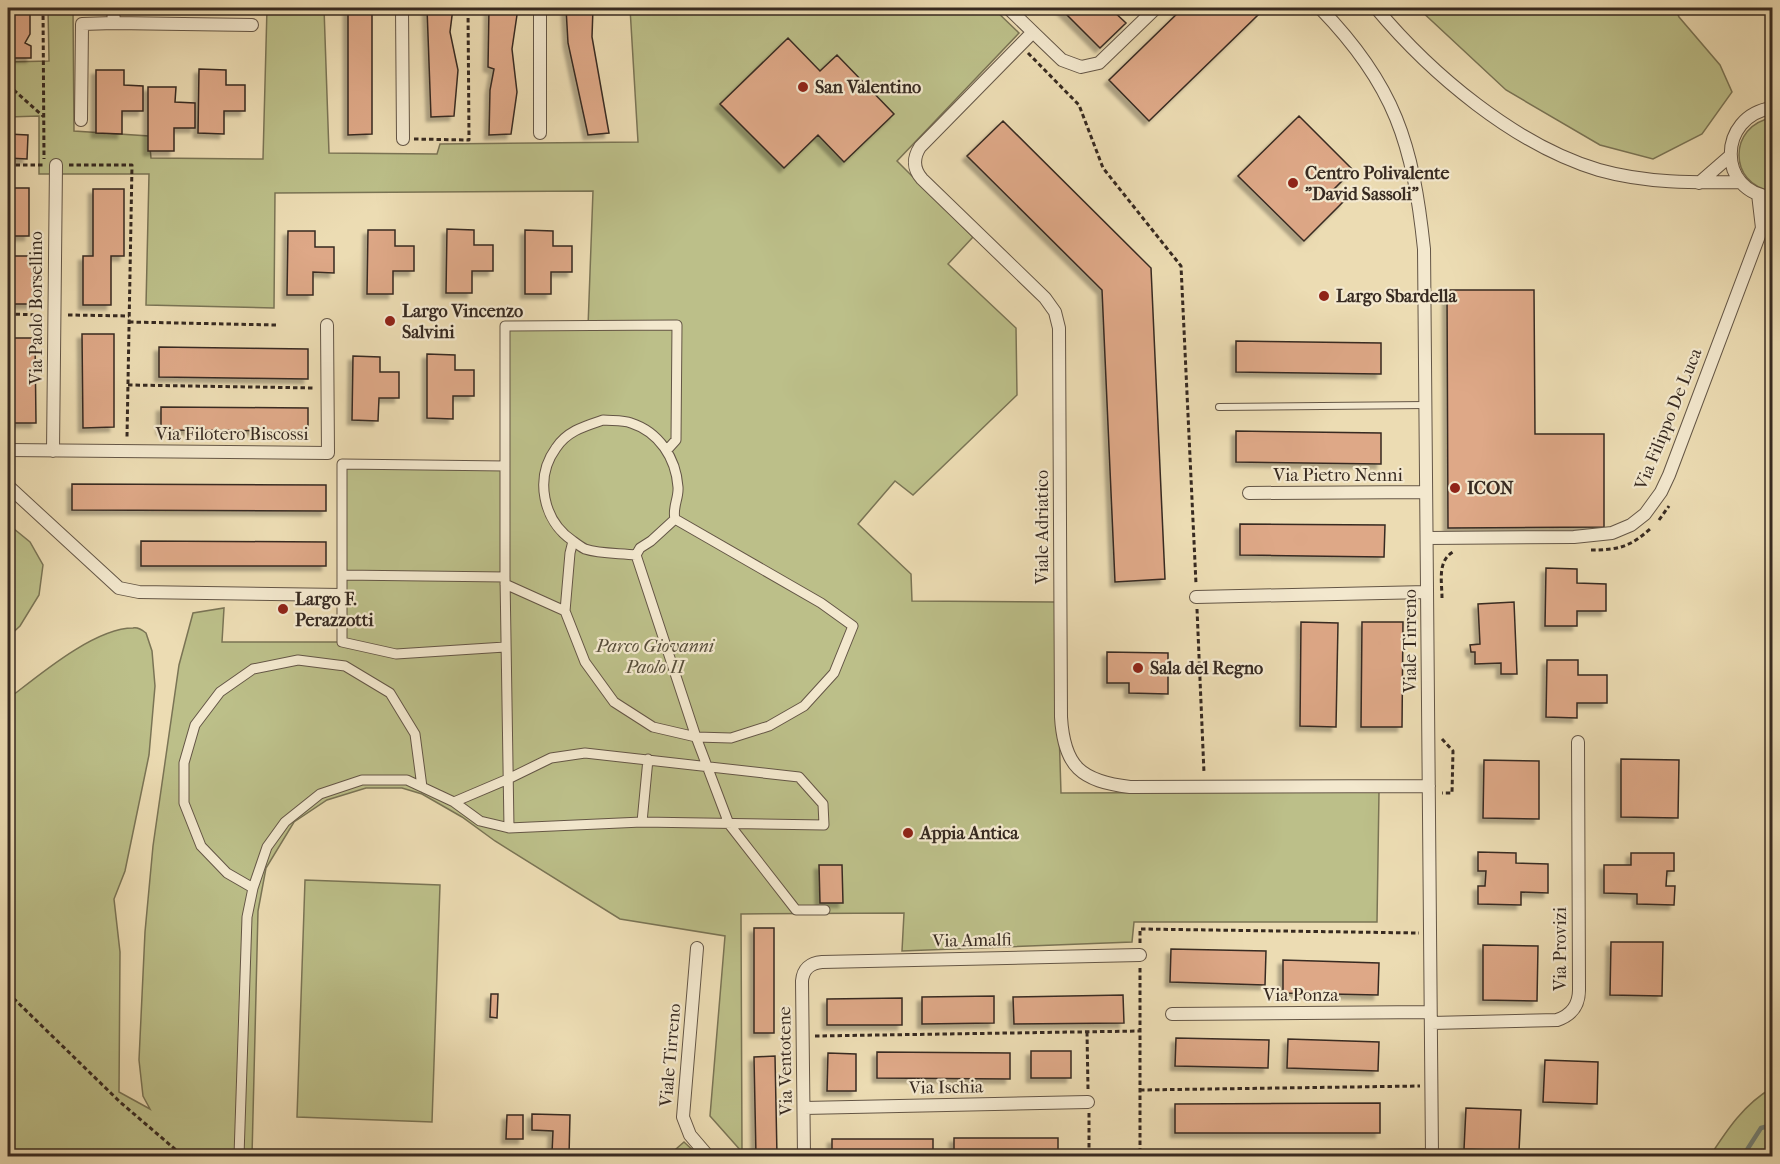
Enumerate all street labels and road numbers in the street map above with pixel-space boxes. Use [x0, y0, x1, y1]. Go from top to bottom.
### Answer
street label: Via Paolo Borsellino [26, 231, 47, 386]
street label: Via Filippo De Luca [1630, 345, 1707, 494]
street label: Via Filotero Biscossi [154, 424, 309, 445]
street label: Via Pietro Nenni [1272, 465, 1403, 486]
street label: Viale Adriatico [1032, 470, 1053, 585]
street label: Viale Tirreno [1400, 589, 1421, 694]
street label: Via Provizi [1550, 906, 1571, 992]
street label: Via Amalfi [931, 929, 1012, 952]
street label: Via Ponza [1262, 985, 1339, 1006]
street label: Viale Tirreno [655, 1003, 685, 1109]
street label: Via Ventotene [774, 1006, 797, 1117]
street label: Via Ischia [908, 1076, 984, 1099]

